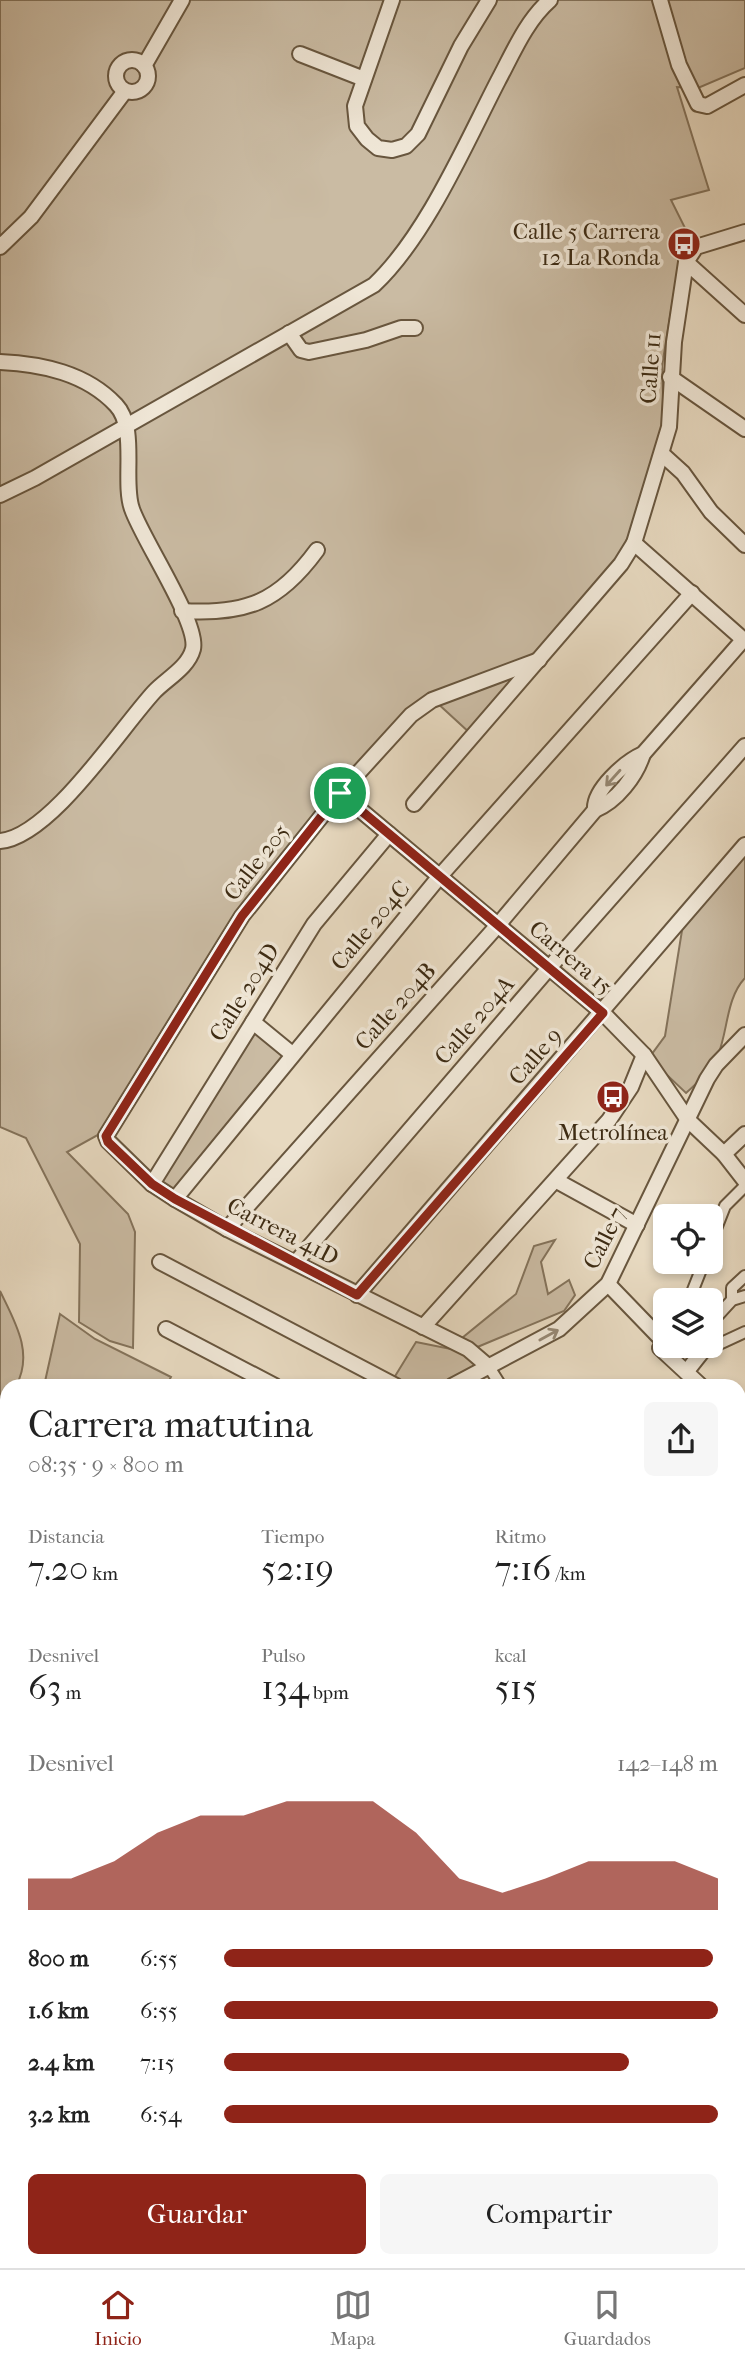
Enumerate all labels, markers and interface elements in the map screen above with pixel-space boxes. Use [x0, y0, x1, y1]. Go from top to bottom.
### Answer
place label: Calle 5 Carrera 12 La Ronda [513, 218, 660, 271]
bus stop icon: Calle 5 Carrera 12 La Ronda [665, 225, 703, 263]
street label: Calle 11 [635, 331, 666, 405]
pin [310, 763, 370, 823]
one-way arrow [605, 769, 621, 787]
icon: arrive [321, 774, 359, 812]
street label: Calle 205 [218, 819, 295, 906]
street label: Calle 204C [325, 875, 416, 975]
street label: Carrera 15 [524, 915, 618, 1000]
street label: Calle 204D [204, 938, 285, 1046]
street label: Calle 204B [349, 957, 441, 1055]
street label: Calle 204A [429, 970, 521, 1070]
street label: Calle 9 [503, 1022, 568, 1090]
bus stop icon: Metrolínea [594, 1078, 632, 1116]
place label: Metrolínea [558, 1119, 668, 1146]
street label: Carrera 41D [222, 1192, 343, 1271]
street label: Calle 7 [577, 1203, 631, 1274]
map controls [653, 1204, 723, 1358]
button: locate [653, 1204, 723, 1274]
button: layers [653, 1288, 723, 1358]
one-way arrow [538, 1328, 559, 1341]
text: Carrera matutina [28, 1402, 312, 1447]
button: share [644, 1402, 718, 1476]
text: 08:35 · 9 × 800 m [28, 1451, 184, 1478]
text: Distancia [28, 1526, 104, 1548]
text: Tiempo [261, 1526, 324, 1548]
text: Ritmo [495, 1526, 546, 1548]
text: 7.20 [28, 1548, 88, 1589]
text: 52:19 [261, 1548, 334, 1589]
text: 7:16 [495, 1548, 551, 1589]
text: km [88, 1563, 118, 1585]
text: /km [551, 1563, 586, 1585]
text: Desnivel [28, 1645, 99, 1667]
text: Pulso [261, 1645, 305, 1667]
text: kcal [495, 1645, 527, 1667]
text: 63 [28, 1667, 61, 1708]
text: 134 [261, 1667, 309, 1708]
text: 515 [495, 1667, 537, 1708]
text: m [61, 1682, 81, 1704]
text: bpm [309, 1682, 349, 1704]
text: Desnivel [28, 1750, 114, 1777]
text: 142–148 m [617, 1750, 718, 1777]
text: 800 m [28, 1945, 89, 1972]
text: 6:55 [140, 1945, 178, 1972]
text: 1.6 km [28, 1997, 89, 2024]
text: 6:55 [140, 1997, 178, 2024]
text: 2.4 km [28, 2049, 94, 2076]
text: 7:15 [140, 2049, 175, 2076]
text: 3.2 km [28, 2101, 90, 2128]
text: 6:54 [140, 2101, 182, 2128]
button: Guardar [28, 2174, 366, 2254]
button: Compartir [380, 2174, 718, 2254]
tab: Inicio [94, 2286, 142, 2350]
tab: Mapa [330, 2286, 375, 2350]
tab: Guardados [564, 2286, 651, 2350]

